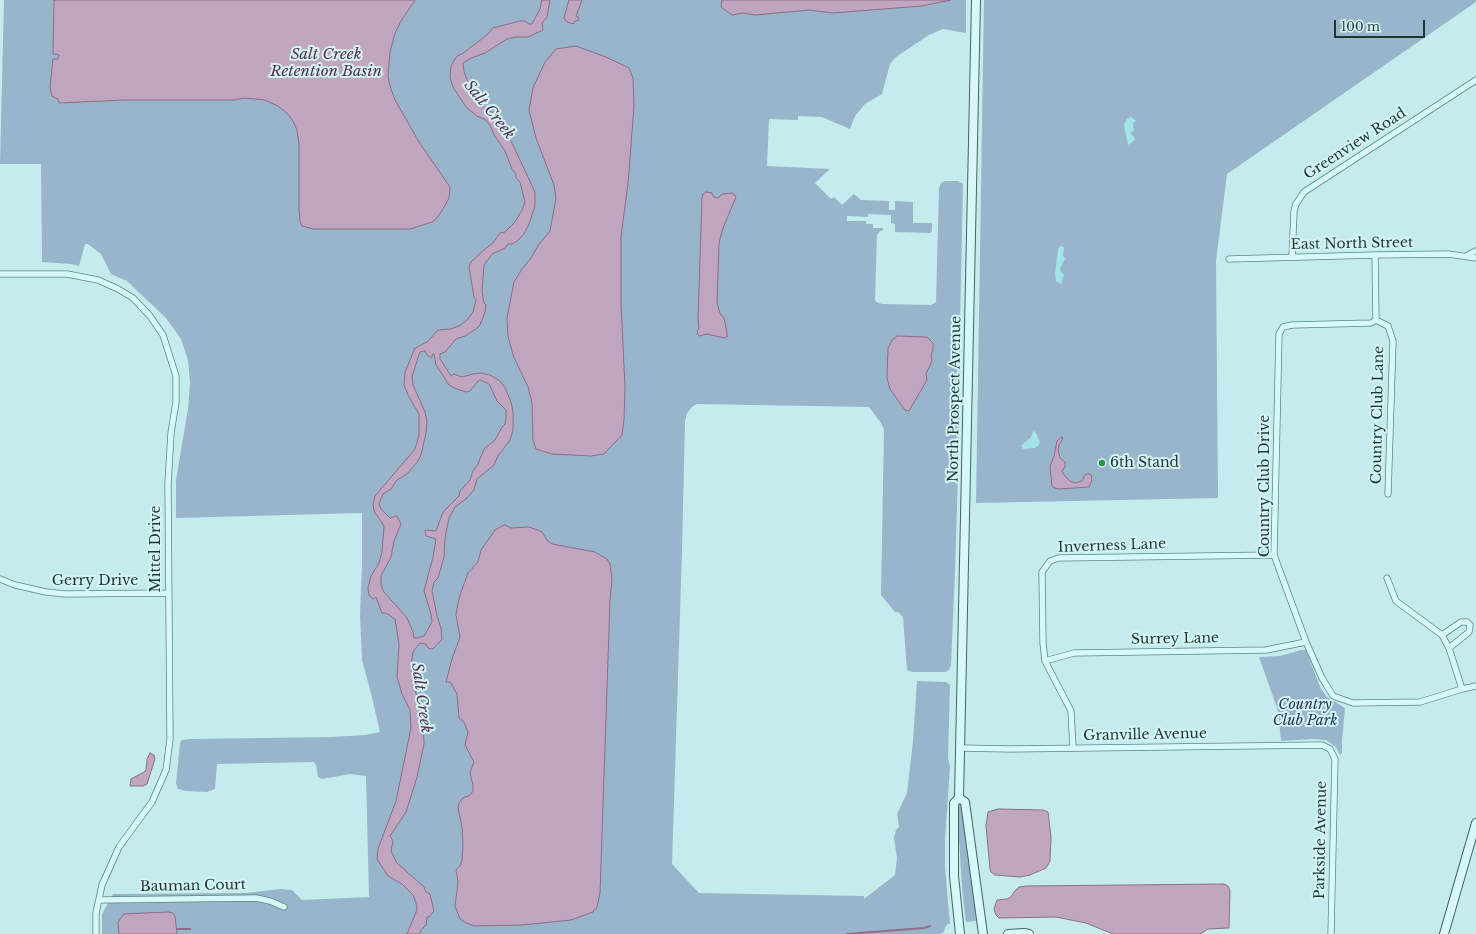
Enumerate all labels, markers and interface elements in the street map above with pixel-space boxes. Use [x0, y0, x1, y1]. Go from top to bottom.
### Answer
scale bar [1336, 12, 1427, 38]
text: 100 m [1341, 19, 1380, 34]
water label: Salt Creek Retention Basin [270, 46, 382, 81]
water label: Salt Creek [460, 77, 518, 143]
street label: Greenview Road [1301, 105, 1409, 183]
street label: East North Street [1291, 235, 1413, 253]
street label: North Prospect Avenue [945, 316, 965, 482]
street label: Country Club Lane [1368, 346, 1388, 484]
street label: Country Club Drive [1257, 415, 1273, 557]
place label: 6th Stand [1110, 455, 1179, 471]
marker: 6th Stand [1097, 458, 1107, 468]
street label: Mittel Drive [148, 505, 164, 593]
street label: Inverness Lane [1058, 536, 1166, 556]
street label: Gerry Drive [52, 573, 138, 589]
street label: Surrey Lane [1131, 630, 1219, 648]
water label: Salt Creek [407, 662, 435, 734]
park label: Country Club Park [1273, 697, 1337, 730]
street label: Granville Avenue [1083, 726, 1207, 744]
street label: Parkside Avenue [1312, 781, 1330, 899]
street label: Bauman Court [140, 877, 246, 895]

